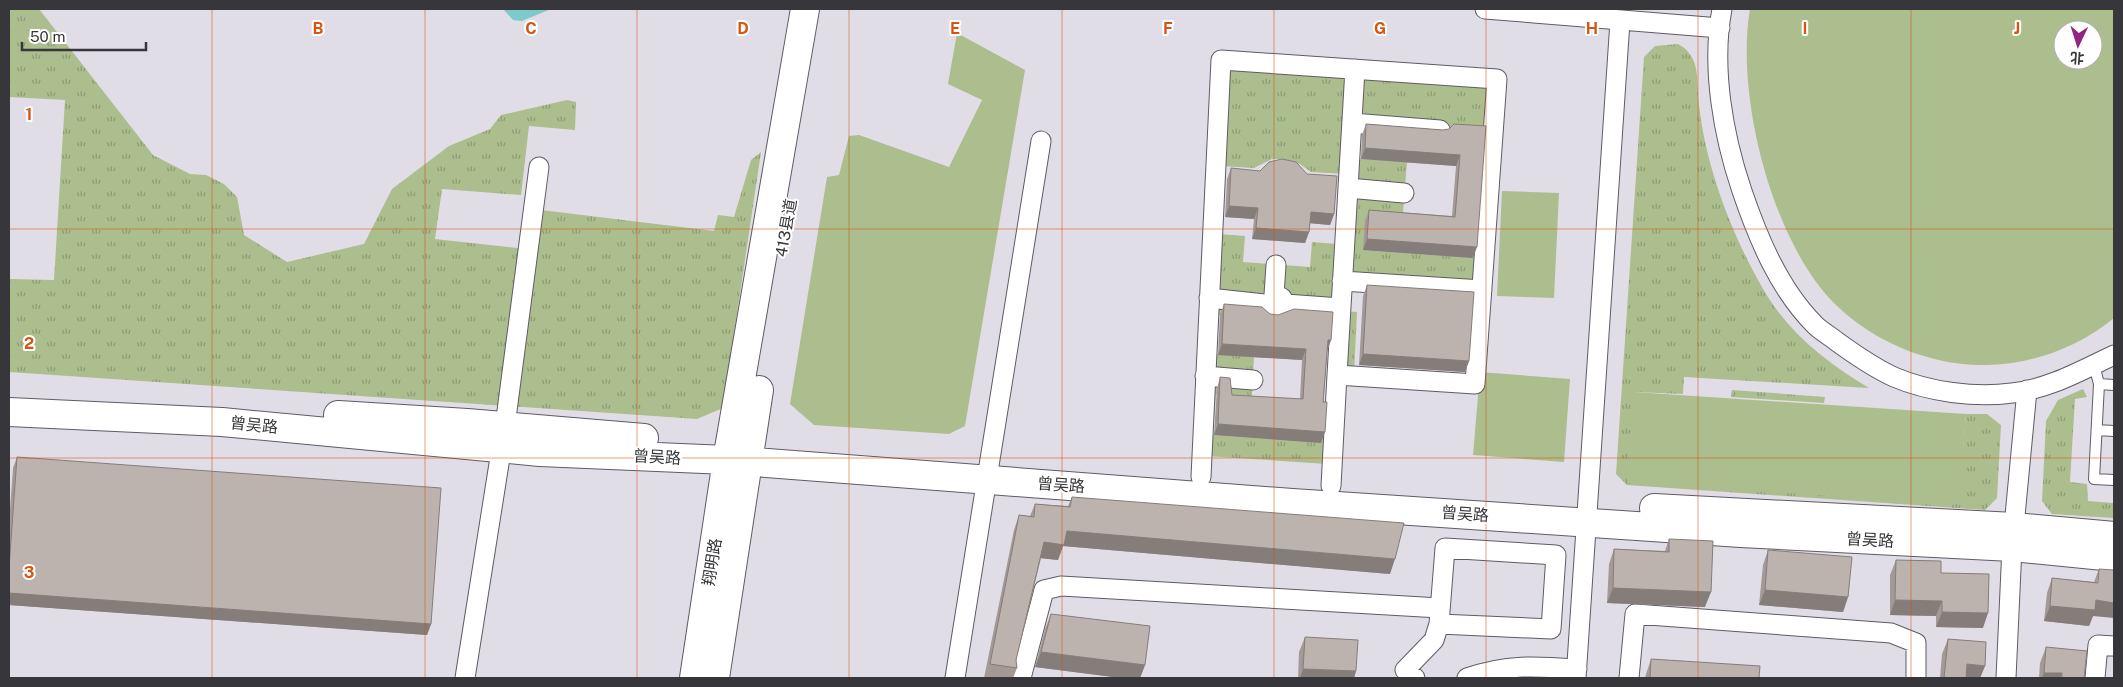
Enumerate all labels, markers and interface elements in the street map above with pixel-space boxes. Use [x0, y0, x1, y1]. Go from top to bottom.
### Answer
text: B [313, 19, 324, 38]
text: C [525, 19, 537, 38]
text: D [737, 19, 749, 38]
text: E [950, 19, 960, 38]
text: F [1163, 19, 1173, 38]
text: G [1374, 19, 1386, 38]
text: H [1586, 19, 1598, 38]
text: I [1803, 19, 1807, 38]
text: J [2014, 19, 2020, 38]
scale bar [22, 20, 146, 52]
north arrow [2053, 20, 2103, 70]
text: 50 m [30, 28, 65, 45]
text: 北 [2070, 49, 2085, 66]
text: 1 [26, 105, 32, 124]
street label: 413县道 [772, 197, 800, 259]
text: 2 [24, 334, 34, 353]
street label: 曾吴路 [229, 413, 279, 437]
street label: 曾吴路 [633, 446, 681, 468]
street label: 曾吴路 [1036, 474, 1086, 496]
street label: 曾吴路 [1440, 503, 1490, 525]
street label: 曾吴路 [1846, 529, 1894, 551]
street label: 翔明路 [699, 537, 725, 587]
text: 3 [24, 563, 34, 582]

